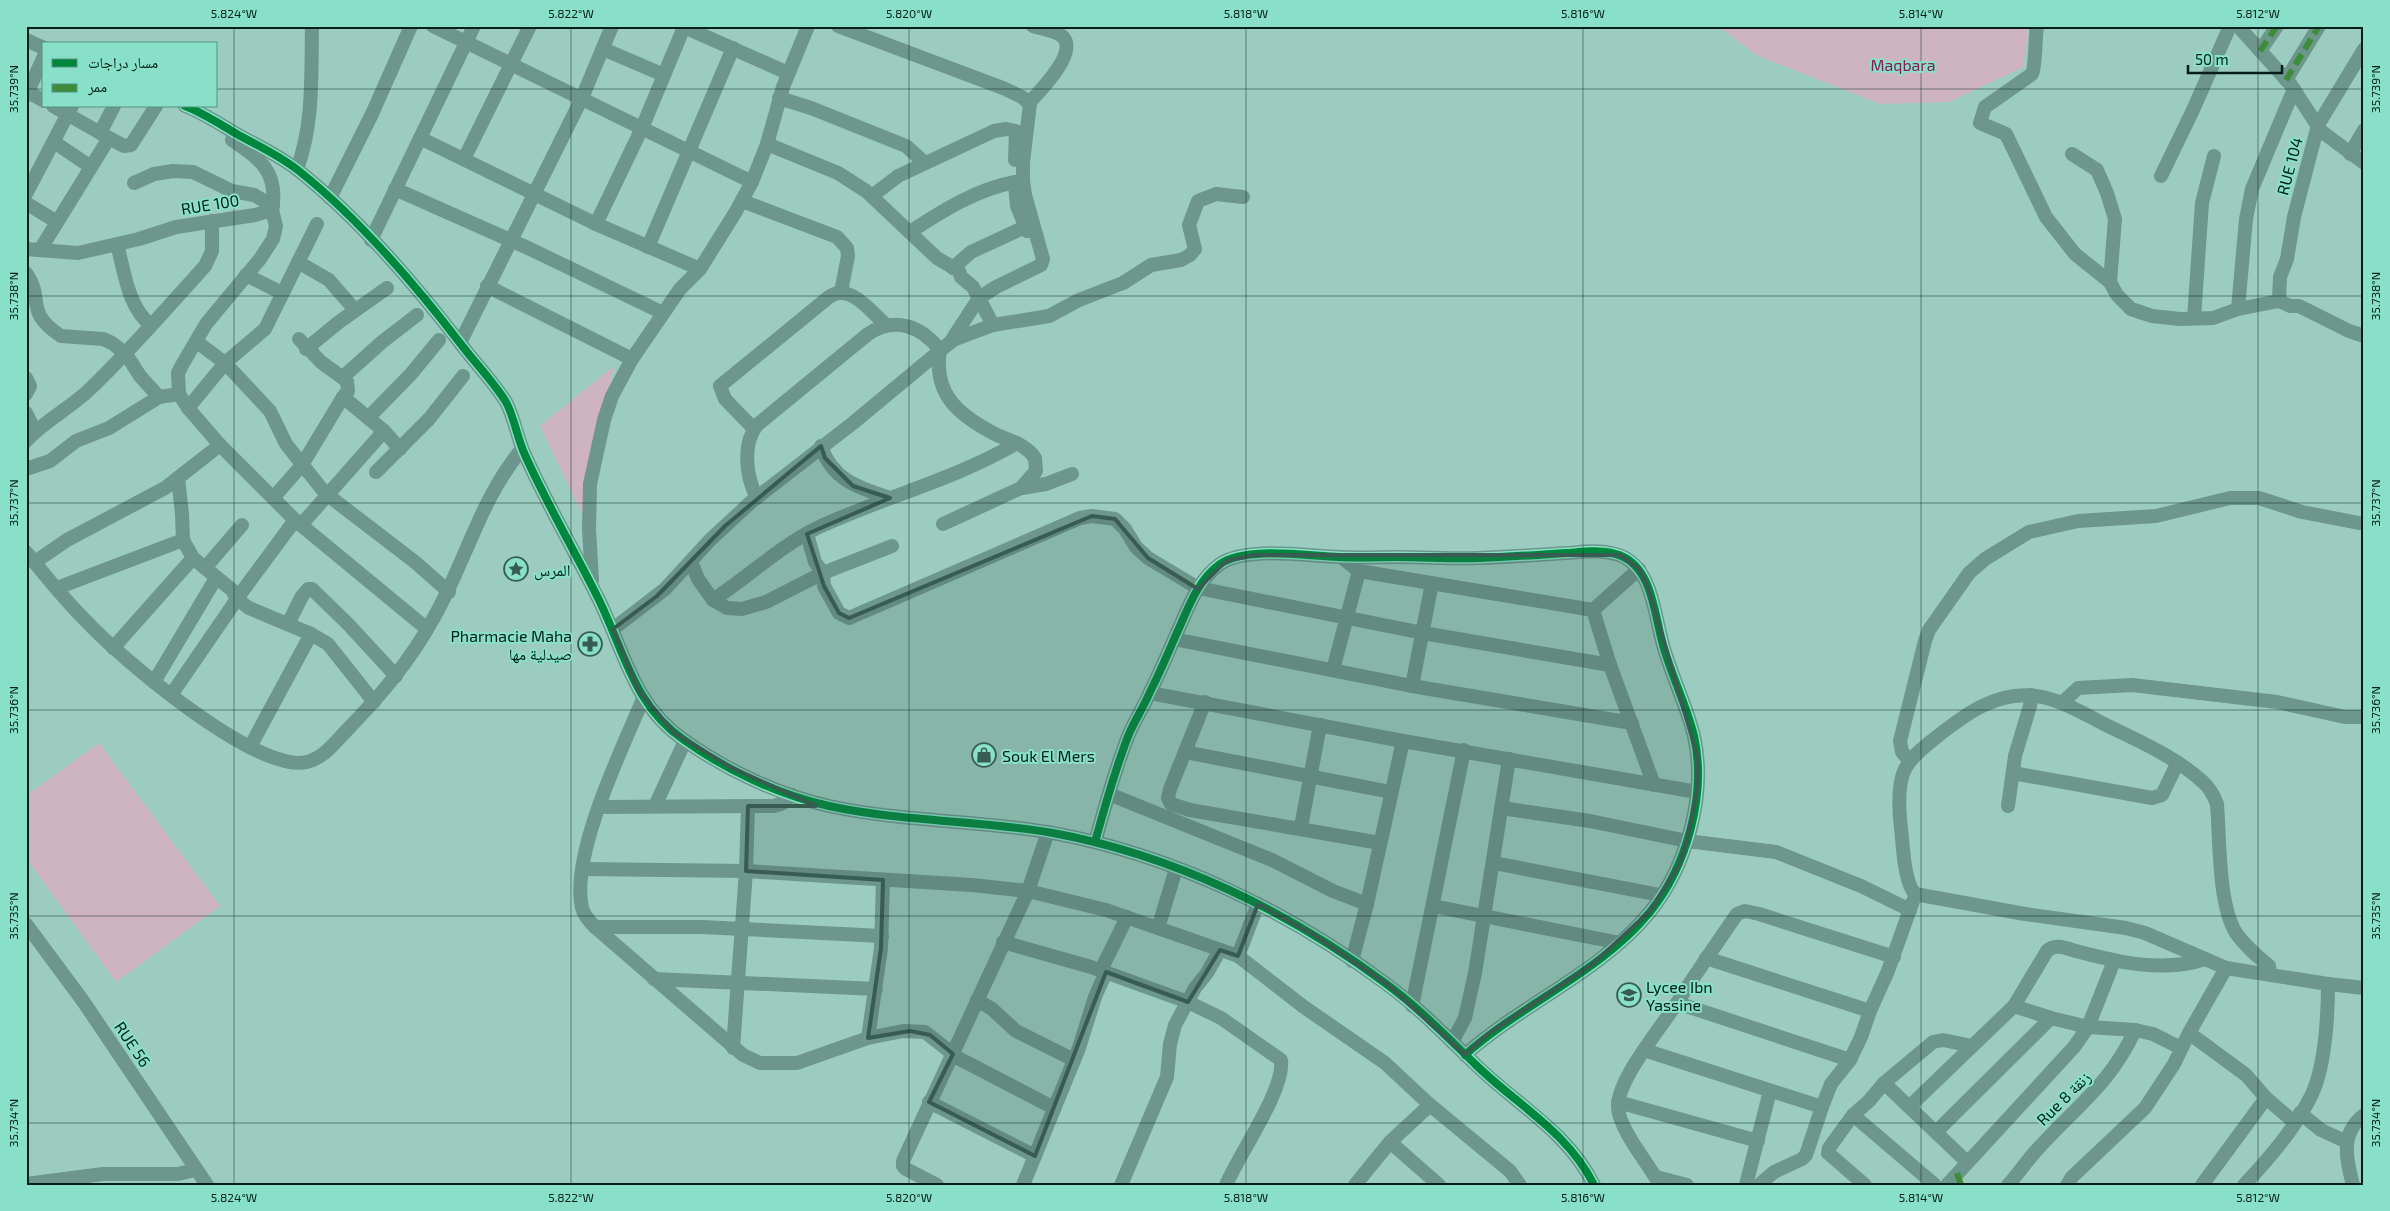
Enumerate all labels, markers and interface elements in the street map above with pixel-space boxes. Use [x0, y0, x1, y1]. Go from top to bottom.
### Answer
text: 5.824°W [211, 6, 257, 20]
text: 5.822°W [548, 6, 594, 20]
text: 5.820°W [886, 6, 932, 20]
text: 5.818°W [1224, 6, 1268, 20]
text: 5.816°W [1561, 6, 1605, 20]
text: 5.814°W [1899, 6, 1943, 20]
text: 5.812°W [2236, 6, 2280, 20]
legend [42, 42, 218, 108]
scale bar [2188, 42, 2281, 74]
text: 50 m [2195, 50, 2229, 68]
text: مسار دراجات [88, 53, 158, 72]
park label: Maqbara [1870, 55, 1936, 74]
text: 35.739°N [6, 65, 20, 113]
text: 35.739°N [2368, 65, 2382, 113]
text: ممر [87, 77, 107, 96]
street label: RUE 104 [2272, 135, 2306, 197]
street label: RUE 100 [180, 190, 240, 218]
text: 35.738°N [6, 272, 20, 320]
text: 35.738°N [2368, 272, 2382, 320]
text: 35.737°N [6, 479, 20, 527]
text: 35.737°N [2368, 479, 2382, 527]
place icon: المرس [503, 556, 529, 582]
place label: المرس [534, 560, 570, 581]
place label: Pharmacie Maha صيدلية مها [450, 626, 572, 664]
pharmacy icon: Pharmacie Maha صيدلية مها [577, 631, 603, 657]
text: 35.736°N [6, 686, 20, 734]
text: 35.736°N [2368, 686, 2382, 734]
shop icon: Souk El Mers [971, 742, 997, 768]
place label: Souk El Mers [1002, 746, 1095, 765]
text: 35.735°N [6, 892, 20, 940]
text: 35.735°N [2368, 892, 2382, 940]
place label: Lycee Ibn Yassine [1646, 977, 1713, 1014]
school or university icon: Lycee Ibn Yassine [1616, 982, 1642, 1008]
street label: RUE 56 [111, 1018, 155, 1070]
street label: Rue 8 زنقة [2032, 1067, 2095, 1130]
text: 35.734°N [6, 1099, 20, 1147]
text: 35.734°N [2368, 1099, 2382, 1147]
text: 5.824°W [211, 1190, 257, 1204]
text: 5.822°W [548, 1190, 594, 1204]
text: 5.820°W [886, 1190, 932, 1204]
text: 5.818°W [1224, 1190, 1268, 1204]
text: 5.816°W [1561, 1190, 1605, 1204]
text: 5.814°W [1899, 1190, 1943, 1204]
text: 5.812°W [2236, 1190, 2280, 1204]

